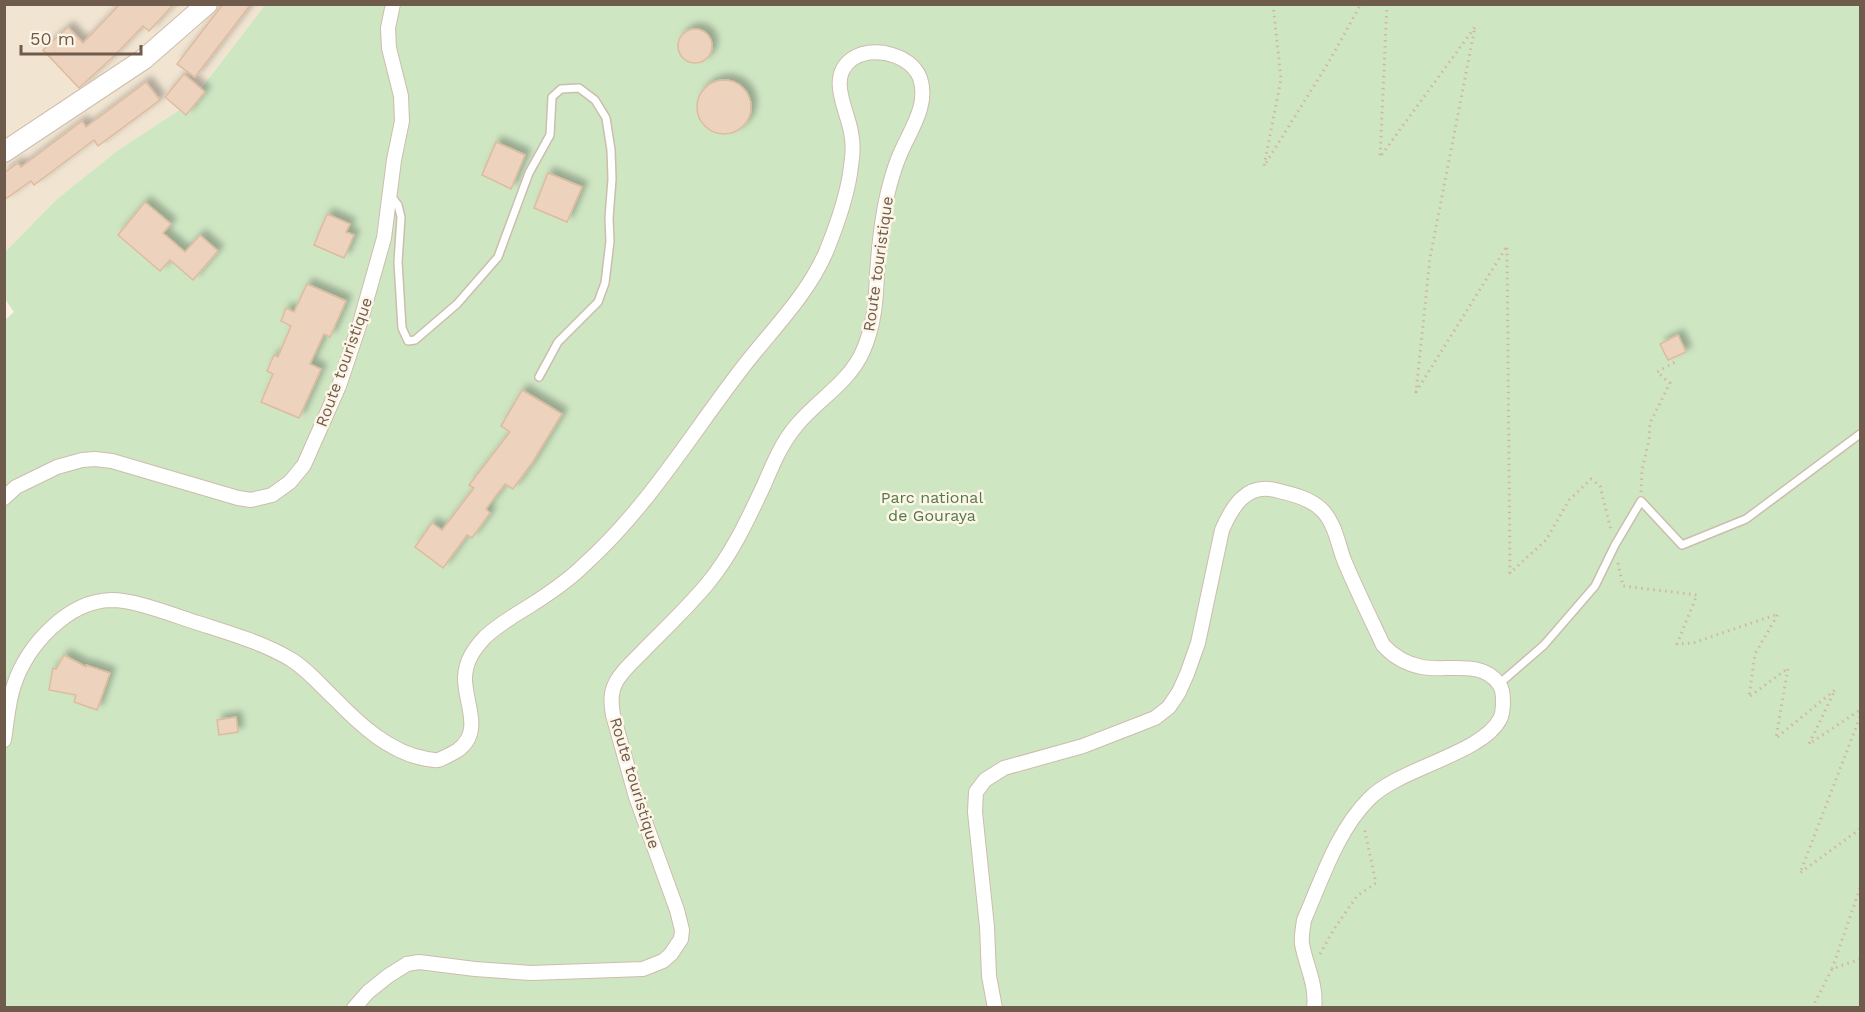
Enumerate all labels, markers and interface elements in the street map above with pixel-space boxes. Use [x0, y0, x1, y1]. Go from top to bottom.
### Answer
scale bar [21, 18, 141, 56]
text: 50 m [30, 28, 75, 49]
street label: Route touristique [859, 195, 897, 333]
street label: Route touristique [312, 295, 376, 429]
park label: Parc national de Gouraya [881, 488, 983, 525]
street label: Route touristique [606, 715, 664, 851]

